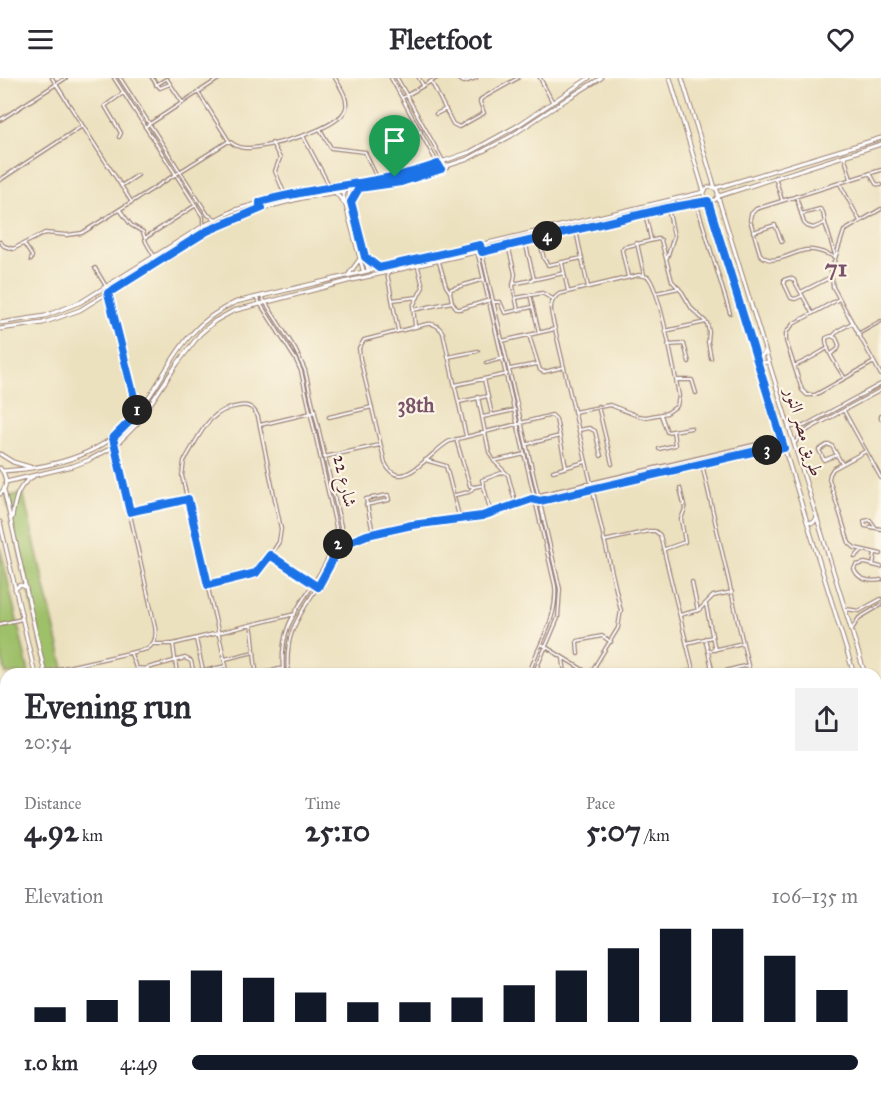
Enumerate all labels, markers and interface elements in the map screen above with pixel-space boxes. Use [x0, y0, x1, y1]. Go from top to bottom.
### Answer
icon: menu [24, 23, 57, 56]
text: Fleetfoot [389, 23, 492, 56]
icon: heart [824, 23, 857, 56]
pin [369, 115, 420, 177]
icon: arrive [378, 124, 411, 157]
pin: 4 [532, 221, 562, 251]
text: 4 [543, 226, 551, 245]
district label: 71 [825, 253, 848, 283]
street label: طريق مصر النور [779, 383, 828, 479]
district label: 38th [398, 393, 435, 418]
pin: 1 [122, 395, 152, 425]
text: 1 [134, 400, 140, 419]
pin: 3 [752, 435, 782, 465]
text: 3 [764, 440, 770, 459]
street label: شارع 22 [324, 453, 362, 510]
pin: 2 [323, 529, 353, 559]
text: 2 [334, 534, 342, 553]
text: Evening run [24, 687, 191, 727]
button: share [795, 688, 858, 751]
text: 20:54 [24, 730, 70, 754]
text: Distance [24, 794, 81, 813]
text: Time [305, 794, 340, 813]
text: Pace [586, 794, 615, 813]
text: 4.92 [24, 813, 79, 849]
text: 25:10 [305, 813, 370, 849]
text: 5:07 [586, 813, 641, 849]
text: km [79, 826, 103, 845]
text: /km [641, 826, 670, 845]
text: Elevation [24, 884, 103, 908]
text: 106–135 m [772, 884, 858, 908]
text: 1.0 km [24, 1051, 78, 1075]
text: 4:49 [120, 1051, 158, 1075]

